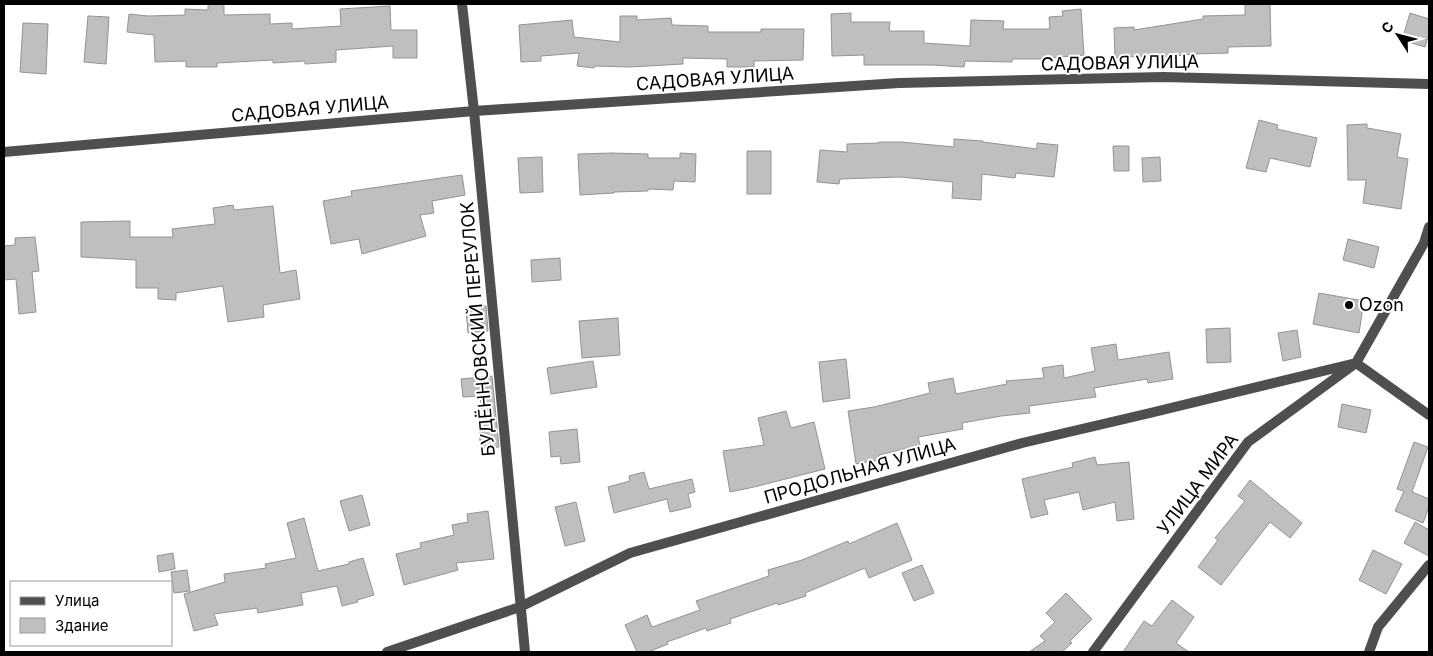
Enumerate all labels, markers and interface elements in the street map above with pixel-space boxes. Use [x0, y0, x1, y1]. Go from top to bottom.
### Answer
north arrow [1373, 10, 1423, 60]
text: С [1377, 18, 1397, 36]
street label: САДОВАЯ УЛИЦА [1041, 51, 1199, 74]
street label: САДОВАЯ УЛИЦА [635, 63, 795, 94]
street label: САДОВАЯ УЛИЦА [230, 91, 390, 126]
street label: БУДЁННОВСКИЙ ПЕРЕУЛОК [455, 201, 499, 457]
place label: Ozon [1359, 294, 1404, 315]
marker: Ozon [1343, 299, 1355, 311]
street label: УЛИЦА МИРА [1153, 429, 1242, 538]
street label: ПРОДОЛЬНАЯ УЛИЦА [762, 433, 958, 508]
legend [10, 581, 172, 646]
text: Улица [55, 591, 99, 610]
text: Здание [55, 616, 109, 635]

